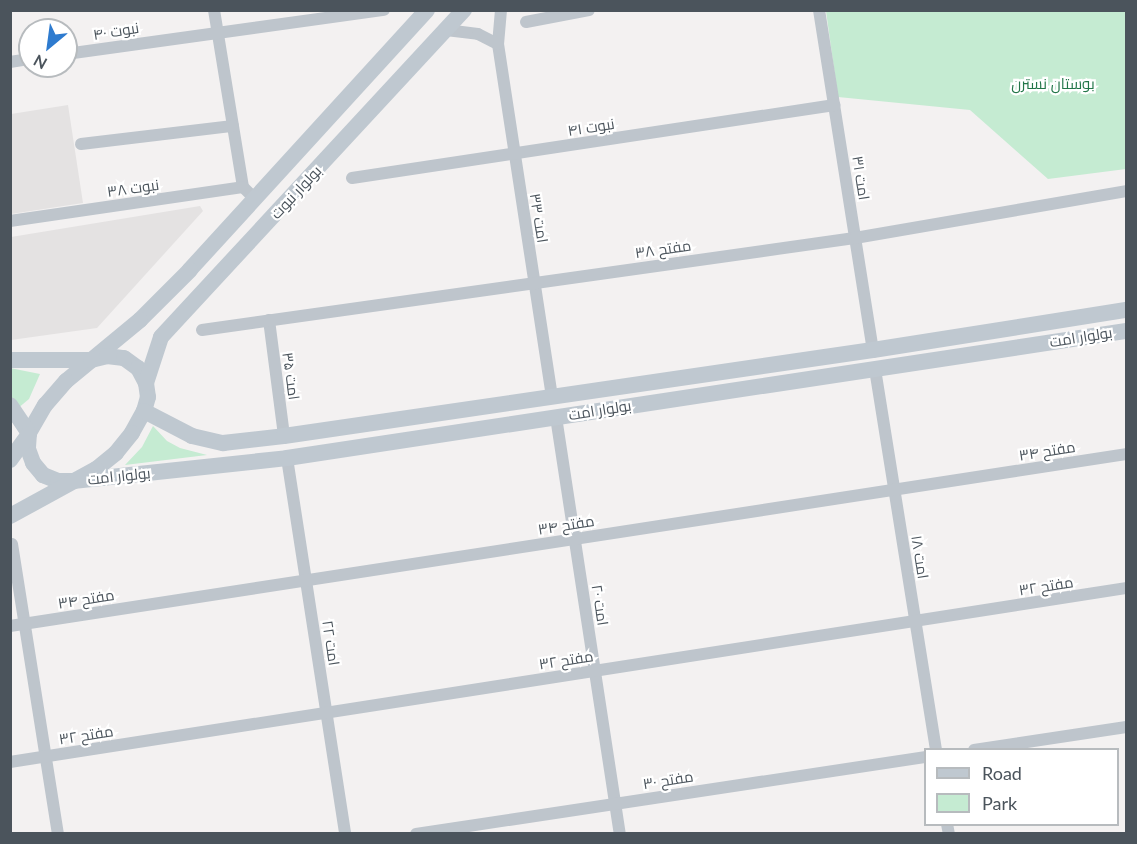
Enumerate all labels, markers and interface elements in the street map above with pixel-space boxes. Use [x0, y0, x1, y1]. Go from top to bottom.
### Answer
north arrow [18, 18, 78, 78]
street label: نبوت ۴۰ [92, 18, 140, 44]
text: N [30, 51, 50, 74]
park label: بوستان نسترن [1011, 75, 1095, 93]
street label: نبوت ۴۱ [566, 114, 616, 140]
street label: امت ۳۱ [849, 155, 873, 201]
street label: بولوار نبوت [267, 162, 325, 222]
street label: نبوت ۳۸ [106, 175, 160, 201]
street label: امت ۳۳ [526, 192, 552, 244]
street label: مفتح ۳۸ [634, 236, 692, 262]
street label: بولوار امت [1048, 323, 1114, 351]
street label: امت ۳۵ [279, 351, 303, 401]
street label: بولوار امت [567, 396, 633, 424]
street label: مفتح ۳۴ [1017, 438, 1077, 464]
street label: بولوار امت [87, 464, 151, 488]
street label: مفتح ۳۴ [536, 512, 596, 538]
street label: امت ۱۸ [908, 534, 932, 580]
street label: مفتح ۳۲ [1017, 573, 1075, 599]
street label: امت ۲۰ [588, 583, 612, 627]
street label: مفتح ۳۴ [56, 586, 116, 612]
street label: امت ۲۲ [319, 619, 343, 667]
street label: مفتح ۳۲ [537, 647, 595, 673]
street label: مفتح ۳۲ [57, 722, 115, 748]
legend [924, 748, 1119, 826]
text: Road [982, 762, 1022, 784]
street label: مفتح ۳۰ [642, 767, 694, 793]
text: Park [982, 792, 1017, 814]

